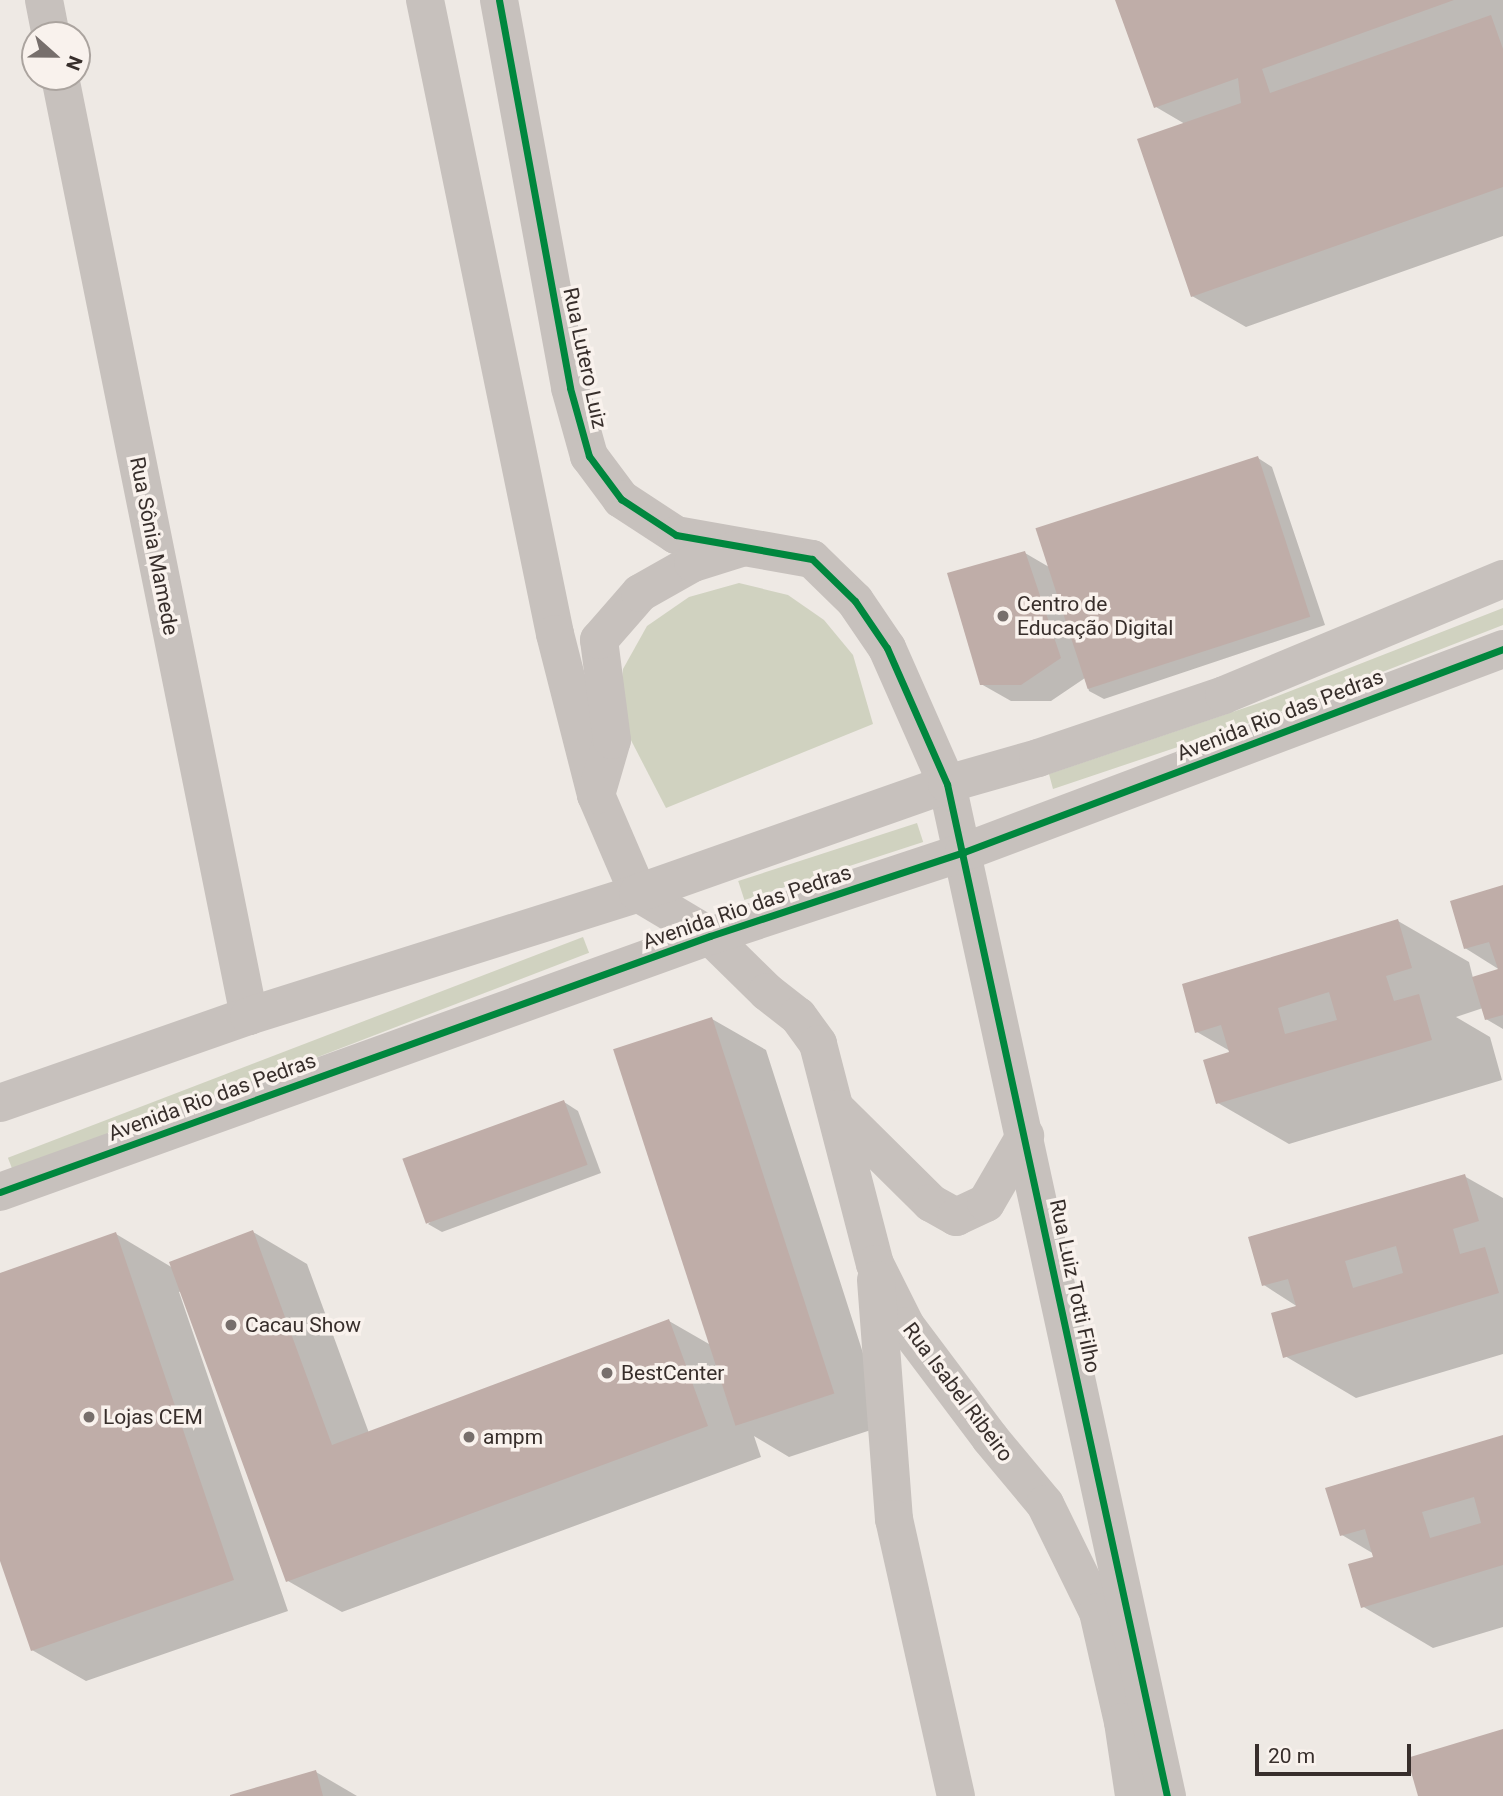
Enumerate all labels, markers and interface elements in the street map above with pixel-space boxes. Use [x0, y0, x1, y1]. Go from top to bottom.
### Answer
north arrow [21, 21, 91, 91]
text: N [61, 53, 87, 73]
street label: Rua Lutero Luiz [558, 285, 612, 431]
street label: Rua Sônia Mamede [124, 455, 184, 637]
place label: Centro de Educação Digital [1017, 591, 1173, 641]
marker: Centro de Educação Digital [995, 608, 1011, 624]
street label: Avenida Rio das Pedras [1173, 664, 1387, 766]
street label: Avenida Rio das Pedras [639, 859, 855, 955]
street label: Avenida Rio das Pedras [105, 1048, 319, 1146]
street label: Rua Luiz Totti Filho [1044, 1197, 1106, 1375]
place label: Cacau Show [245, 1312, 361, 1338]
marker: Cacau Show [223, 1317, 239, 1333]
street label: Rua Isabel Ribeiro [898, 1318, 1018, 1466]
place label: BestCenter [621, 1360, 724, 1386]
marker: BestCenter [599, 1365, 615, 1381]
place label: Lojas CEM [103, 1404, 203, 1430]
marker: Lojas CEM [81, 1409, 97, 1425]
place label: ampm [483, 1424, 543, 1450]
marker: ampm [461, 1429, 477, 1445]
scale bar [1258, 1730, 1414, 1774]
text: 20 m [1268, 1744, 1315, 1768]

